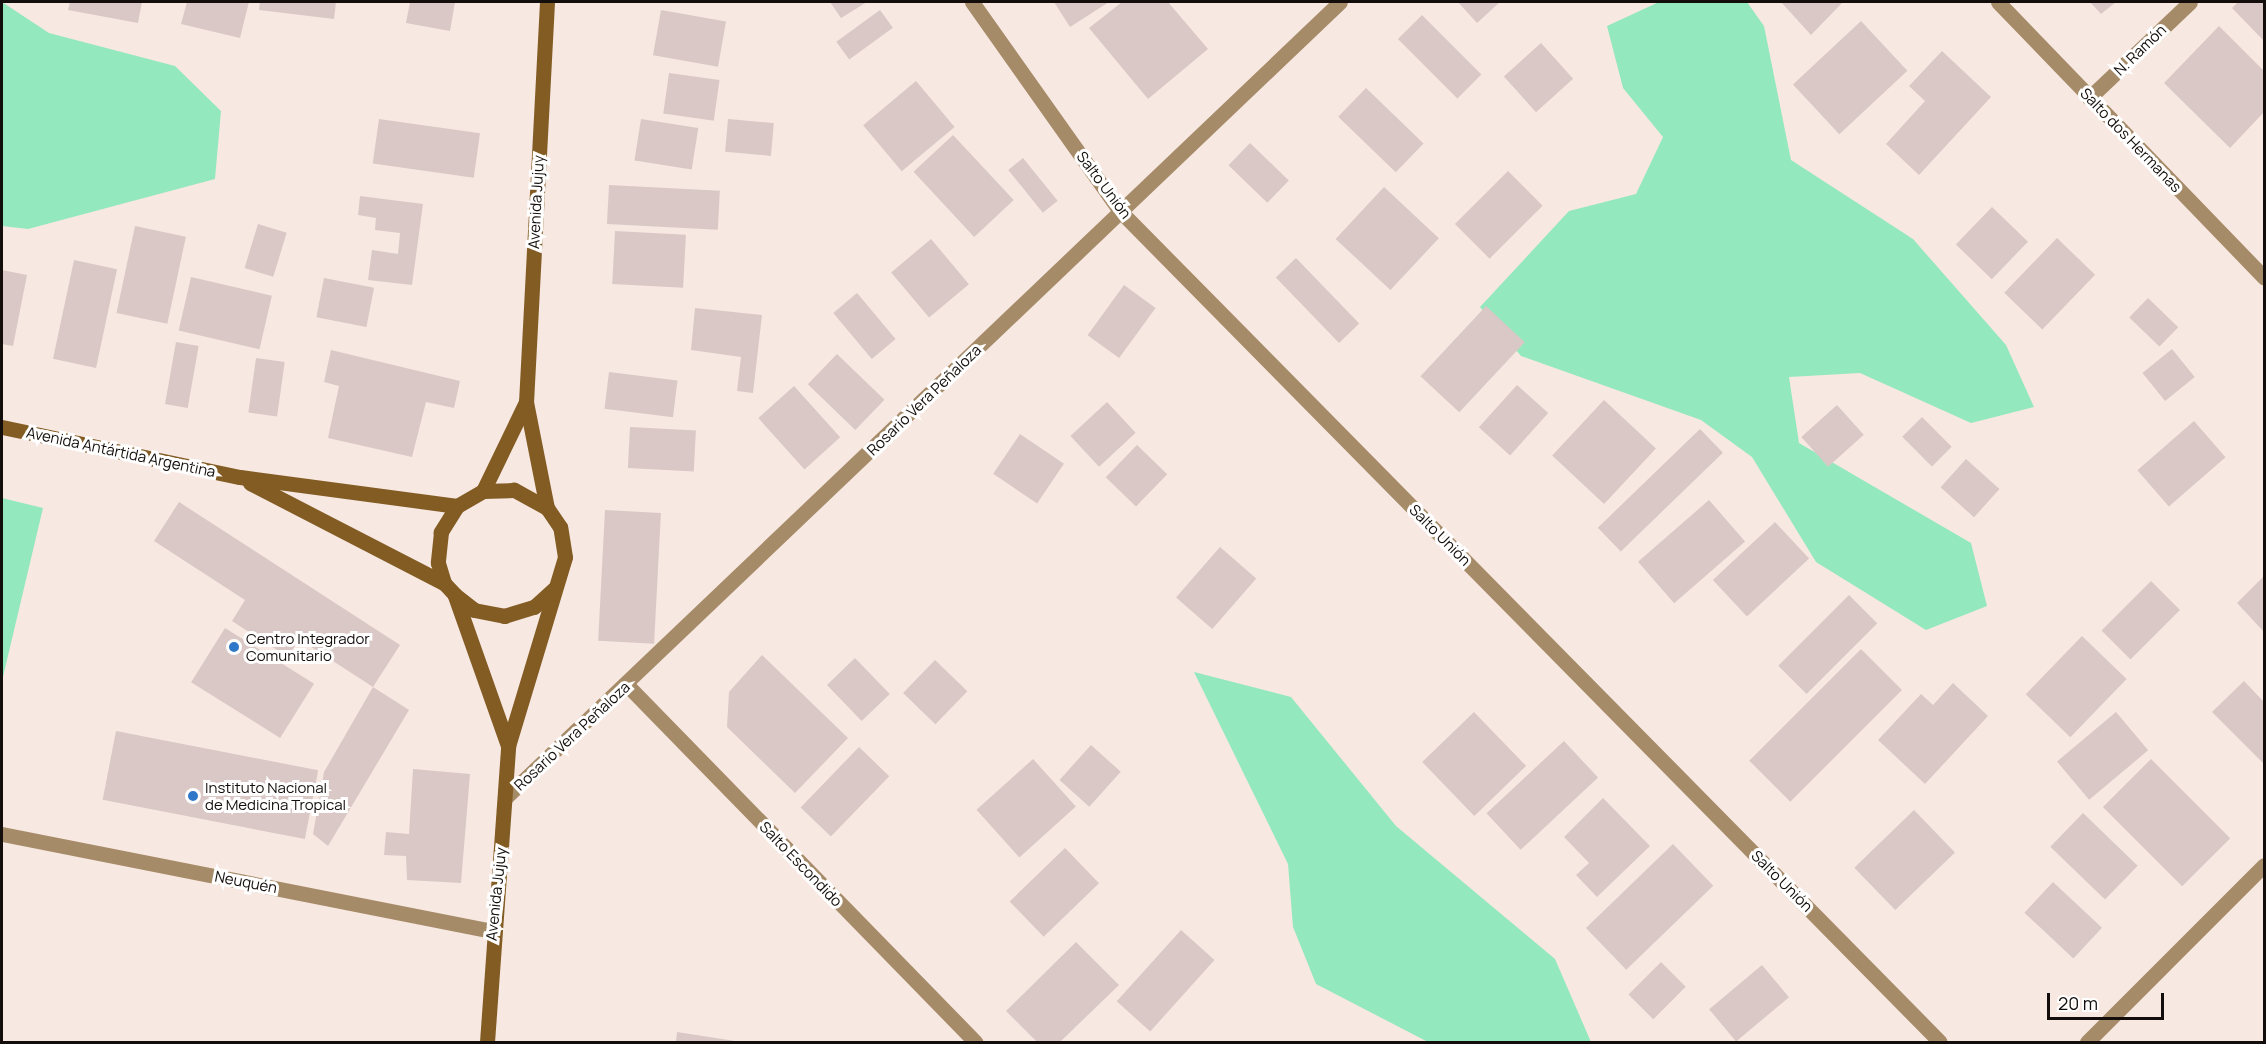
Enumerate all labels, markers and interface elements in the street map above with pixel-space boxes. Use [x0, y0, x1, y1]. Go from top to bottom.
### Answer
street label: N. Ramón [2110, 21, 2170, 79]
street label: Salto dos Hermanas [2077, 84, 2185, 196]
street label: Salto Unión [1073, 148, 1135, 222]
street label: Avenida Jujuy [525, 155, 547, 249]
street label: Rosario Vera Peñaloza [863, 341, 985, 459]
street label: Avenida Antártida Argentina [25, 423, 217, 481]
street label: Salto Unión [1406, 501, 1474, 569]
place label: Centro Integrador Comunitario [246, 629, 370, 664]
marker: Centro Integrador Comunitario [227, 640, 241, 654]
street label: Rosario Vera Peñaloza [510, 678, 634, 794]
place label: Instituto Nacional de Medicina Tropical [205, 778, 346, 813]
marker: Instituto Nacional de Medicina Tropical [186, 789, 200, 803]
street label: Salto Escondido [756, 818, 846, 910]
street label: Avenida Jujuy [482, 846, 510, 942]
street label: Salto Unión [1748, 847, 1816, 915]
street label: Neuquén [213, 867, 279, 897]
scale bar [2050, 981, 2167, 1019]
text: 20 m [2058, 991, 2098, 1015]

